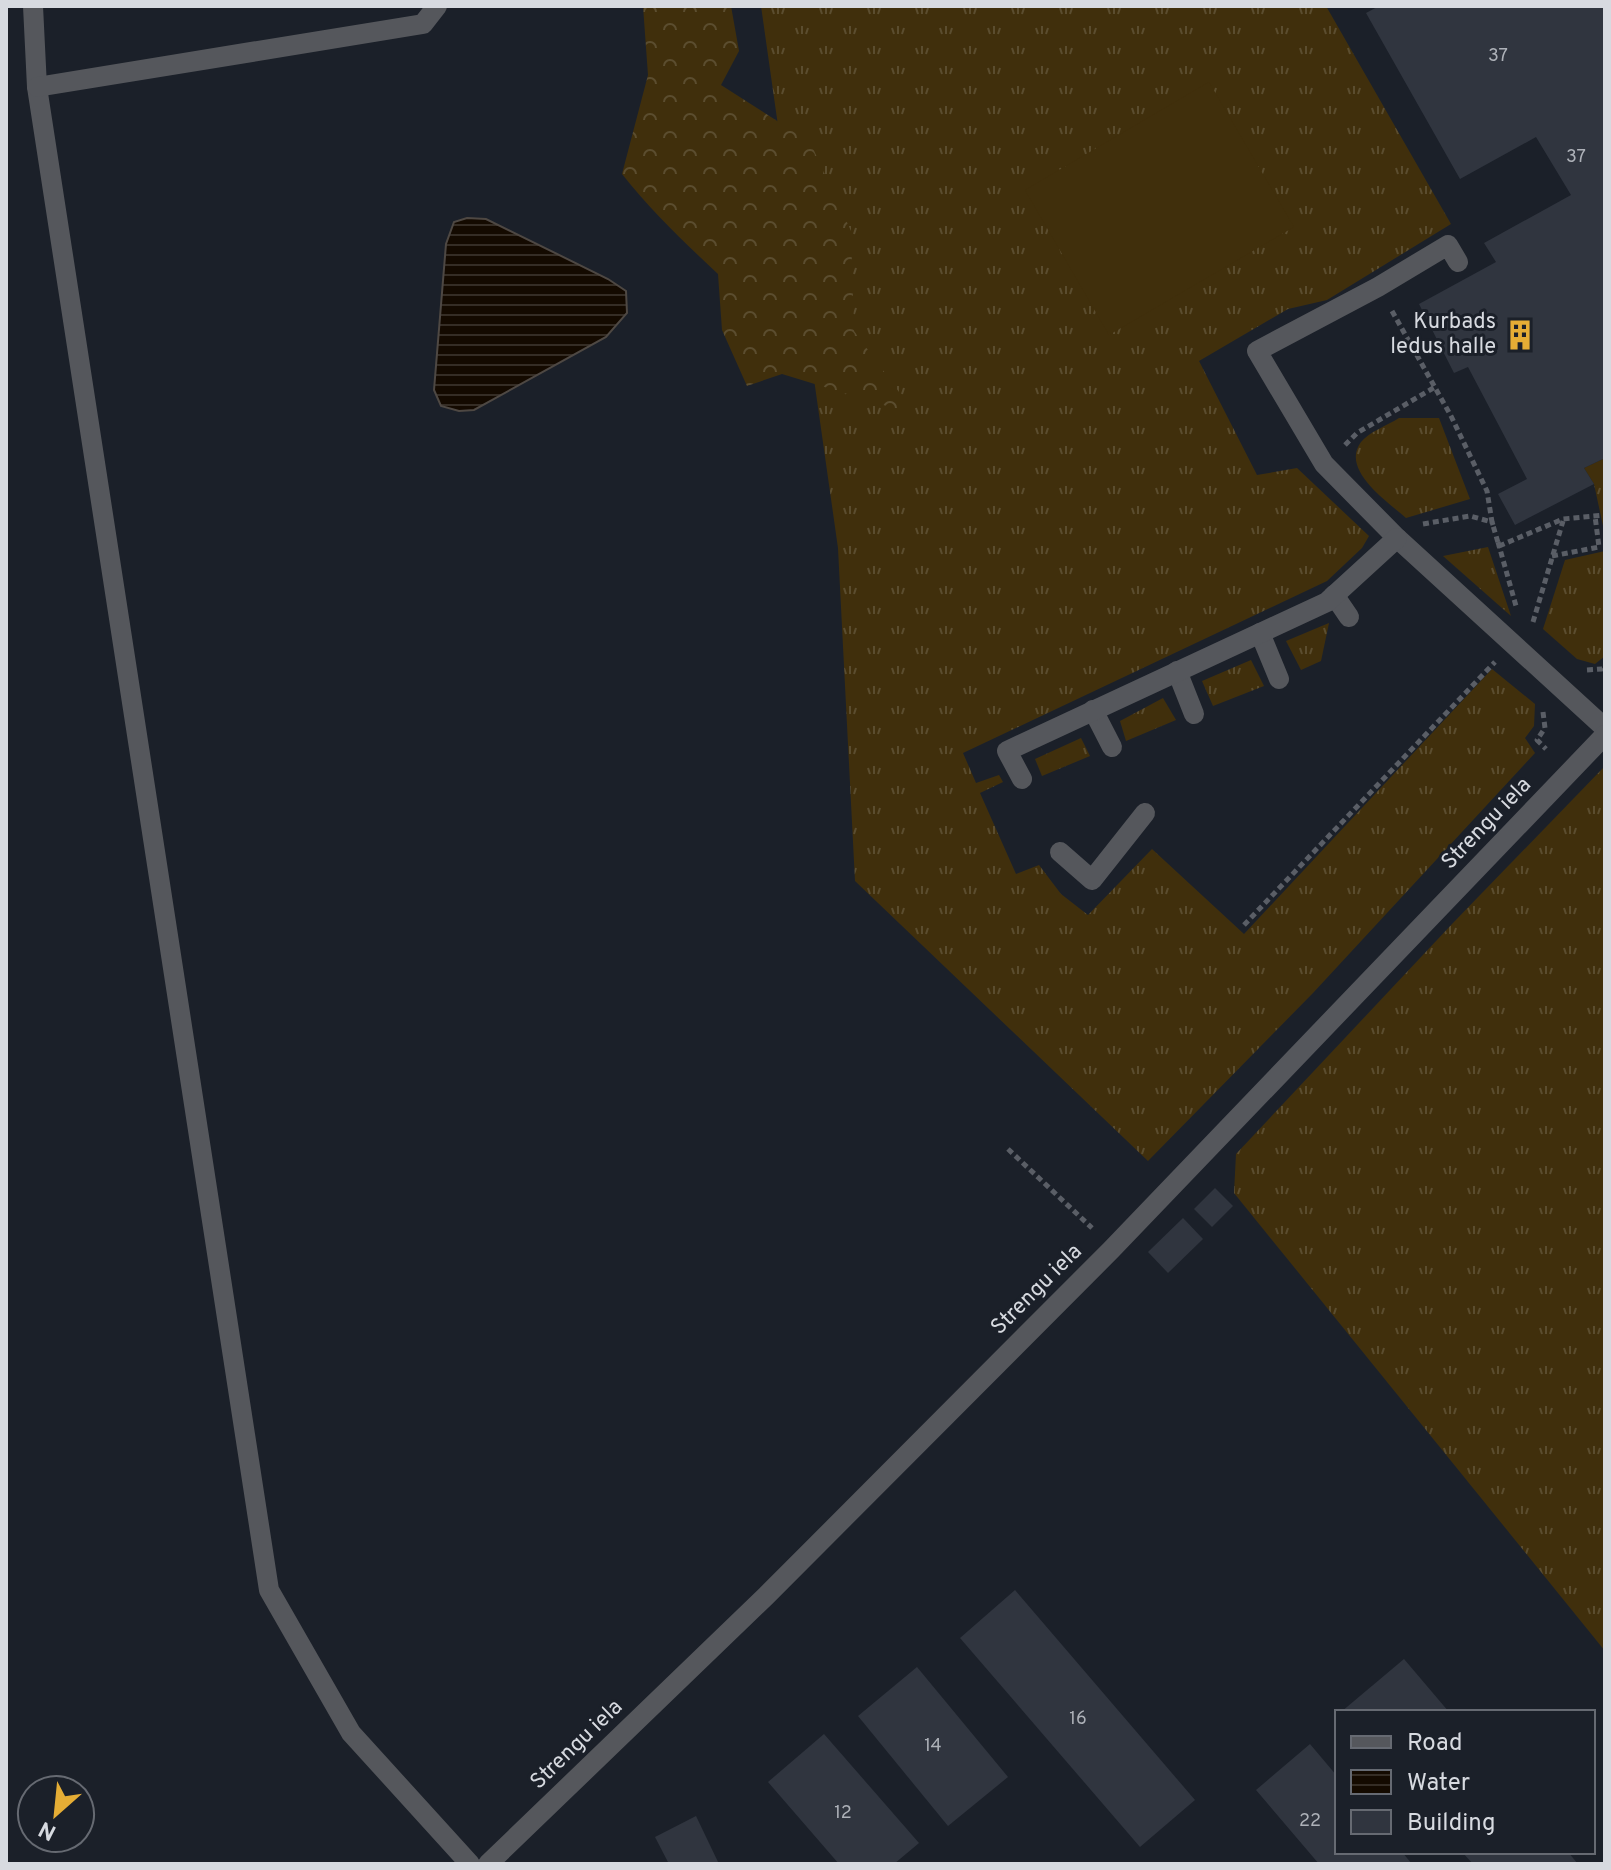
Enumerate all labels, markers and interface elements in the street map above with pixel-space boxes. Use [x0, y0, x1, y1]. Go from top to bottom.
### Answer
house number: 37 [1488, 45, 1508, 68]
house number: 37 [1566, 146, 1586, 169]
place label: Kurbads ledus halle [1390, 309, 1496, 361]
building icon: Kurbads ledus halle [1503, 318, 1537, 352]
street label: Strengu iela [1436, 772, 1538, 876]
street label: Strengu iela [986, 1239, 1088, 1341]
street label: Strengu iela [525, 1694, 629, 1796]
house number: 16 [1069, 1708, 1087, 1731]
legend [1335, 1710, 1595, 1854]
text: Road [1407, 1729, 1463, 1759]
house number: 14 [924, 1735, 942, 1758]
text: Water [1407, 1769, 1470, 1799]
north arrow [16, 1774, 96, 1854]
house number: 12 [834, 1802, 852, 1825]
text: Building [1407, 1809, 1496, 1839]
house number: 22 [1299, 1810, 1321, 1833]
text: N [35, 1814, 61, 1845]

